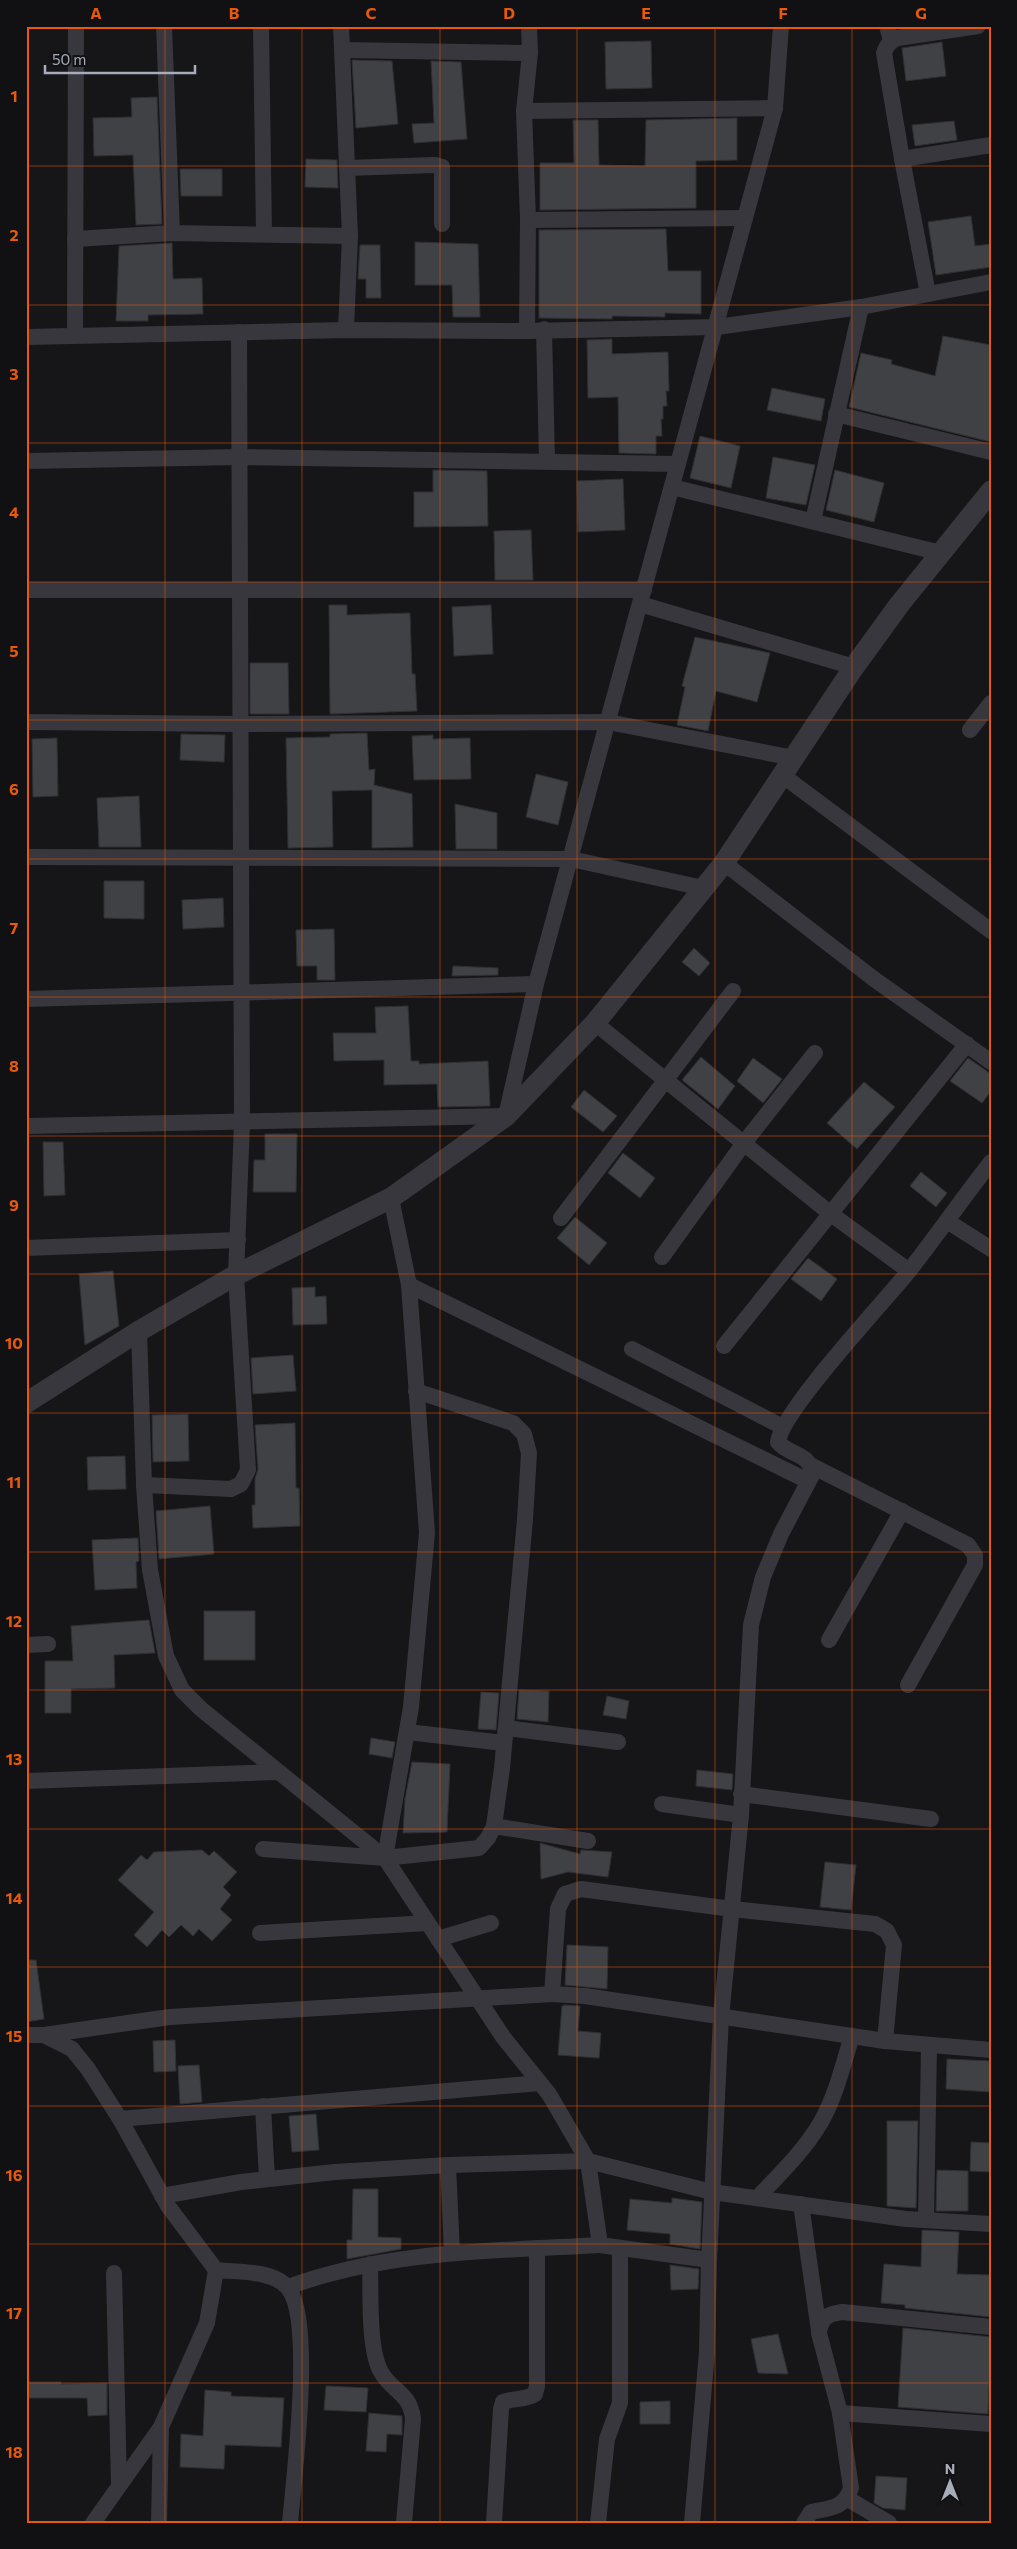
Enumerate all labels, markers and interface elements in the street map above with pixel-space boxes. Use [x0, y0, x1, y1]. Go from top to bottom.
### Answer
text: A [90, 3, 102, 22]
text: B [229, 3, 240, 22]
text: C [366, 3, 377, 22]
text: D [503, 3, 515, 22]
text: E [641, 3, 651, 22]
text: F [778, 3, 788, 22]
text: G [915, 3, 927, 22]
scale bar [45, 42, 195, 74]
text: 50 m [52, 50, 86, 68]
text: 1 [10, 86, 18, 105]
text: 2 [9, 225, 19, 244]
text: 3 [9, 364, 19, 383]
text: 4 [9, 502, 19, 521]
text: 5 [9, 641, 19, 660]
text: 6 [9, 779, 19, 798]
text: 7 [10, 918, 19, 937]
text: 8 [9, 1056, 19, 1075]
text: 9 [9, 1195, 19, 1214]
text: 10 [5, 1333, 23, 1352]
text: 11 [7, 1472, 21, 1491]
text: 12 [6, 1611, 22, 1630]
text: 13 [6, 1749, 22, 1768]
text: 14 [5, 1888, 23, 1907]
text: 15 [6, 2026, 22, 2045]
text: 16 [5, 2165, 23, 2184]
text: 17 [6, 2303, 22, 2322]
text: 18 [5, 2442, 23, 2461]
north arrow [924, 2456, 974, 2506]
text: N [945, 2460, 955, 2477]

